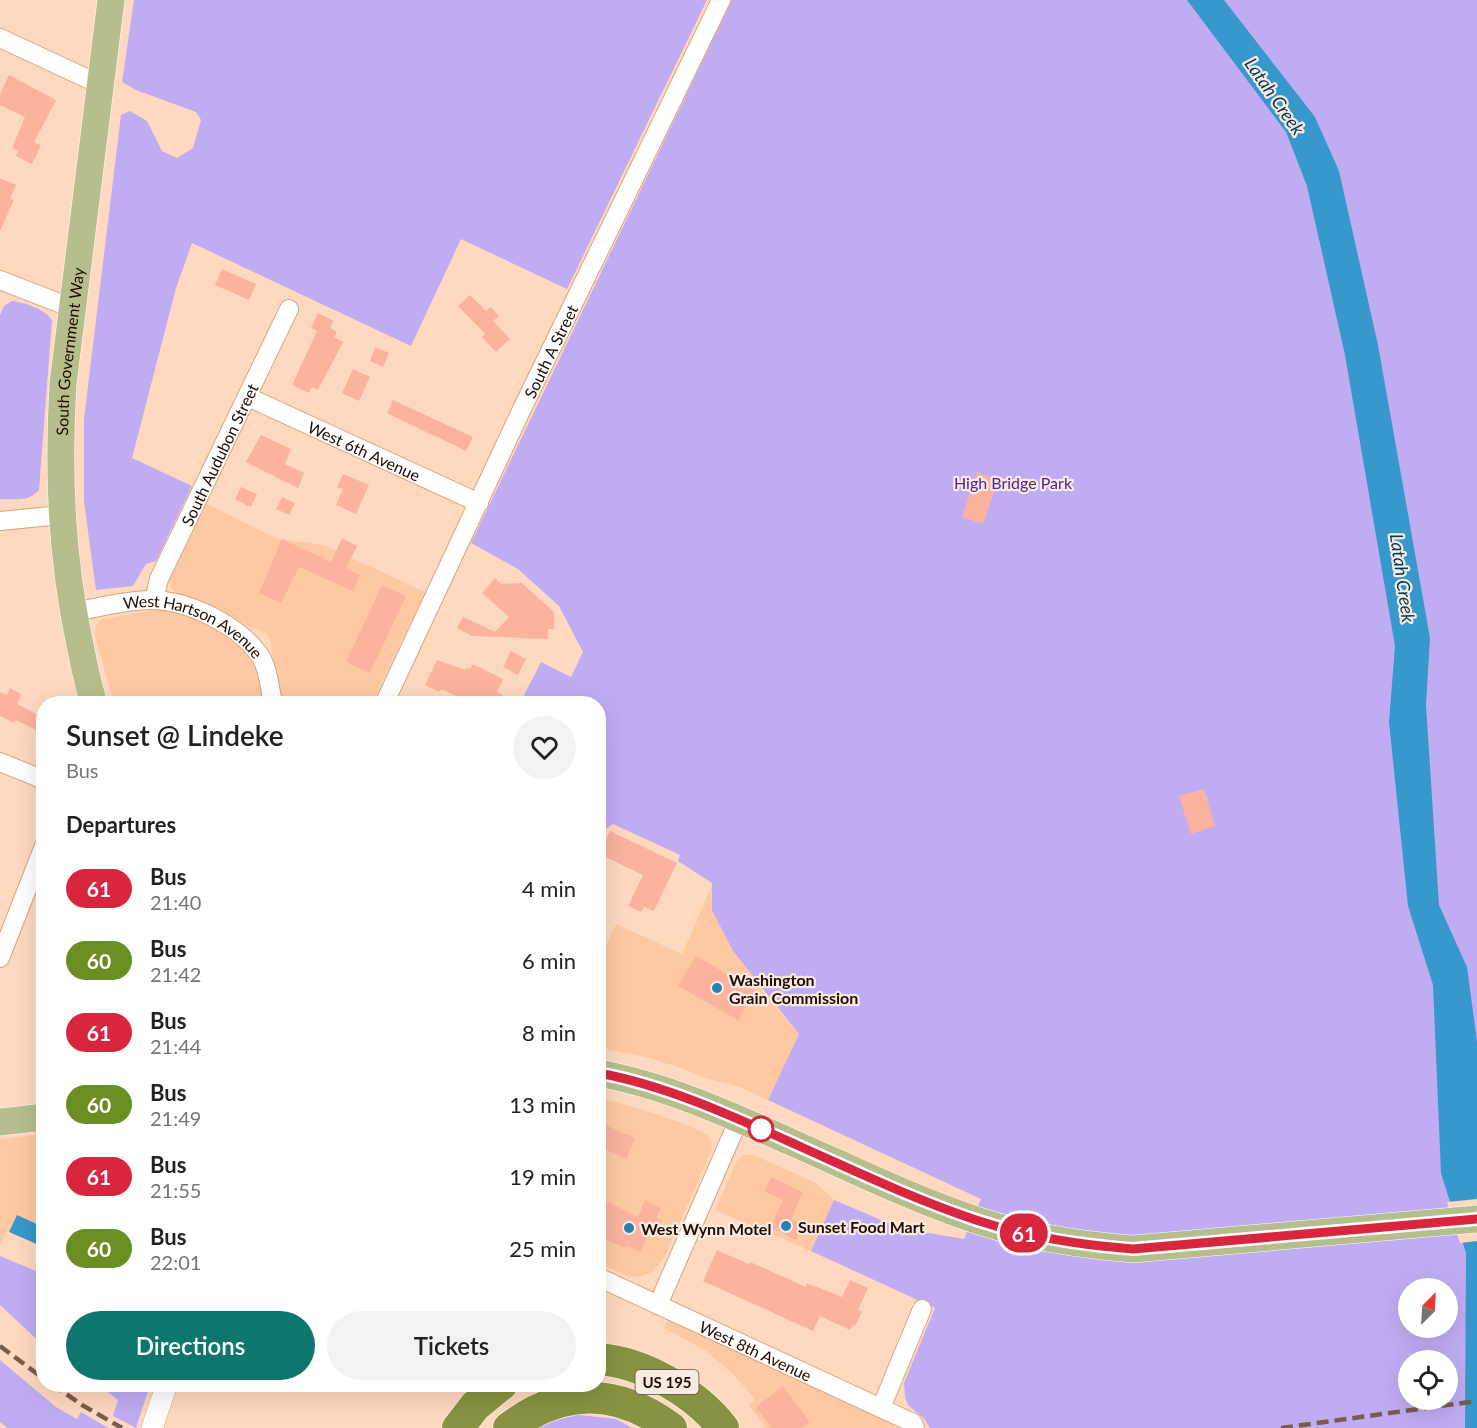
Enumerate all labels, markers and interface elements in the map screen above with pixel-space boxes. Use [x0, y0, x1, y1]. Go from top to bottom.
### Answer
water label: Latah Creek [1240, 53, 1310, 139]
street label: South Government Way [52, 266, 87, 436]
street label: South A Street [519, 301, 581, 401]
street label: South Audubon Street [177, 380, 261, 529]
street label: West 6th Avenue [305, 416, 423, 484]
park label: High Bridge Park [954, 473, 1073, 492]
water label: Latah Creek [1386, 532, 1420, 624]
street label: West Hartson Avenue [122, 590, 268, 661]
button: heart [513, 716, 576, 779]
text: Sunset @ Lindeke [66, 718, 284, 752]
text: Bus [66, 758, 99, 782]
text: Departures [66, 811, 176, 838]
text: Bus [150, 863, 186, 890]
text: 4 min [522, 875, 576, 902]
text: 61 [87, 876, 111, 901]
text: 21:40 [150, 890, 201, 914]
text: Bus [150, 935, 186, 962]
text: 6 min [522, 947, 576, 974]
text: 60 [87, 948, 111, 973]
text: 21:42 [150, 962, 201, 986]
place label: Washington Grain Commission [729, 970, 858, 1007]
marker: Washington Grain Commission [710, 981, 724, 995]
text: Bus [150, 1007, 186, 1034]
text: 8 min [522, 1019, 576, 1046]
text: 61 [87, 1020, 111, 1045]
text: 21:44 [150, 1034, 201, 1058]
text: Bus [150, 1079, 186, 1106]
text: 13 min [509, 1091, 576, 1118]
text: 60 [87, 1092, 111, 1117]
text: 21:49 [150, 1106, 201, 1130]
unlabelled marker [748, 1116, 774, 1142]
text: Bus [150, 1151, 186, 1178]
text: 19 min [509, 1163, 576, 1190]
text: 61 [87, 1164, 111, 1189]
text: 21:55 [150, 1178, 201, 1202]
line badge: 61 [997, 1214, 1051, 1252]
place label: Sunset Food Mart [798, 1217, 925, 1236]
place label: West Wynn Motel [641, 1219, 771, 1238]
marker: Sunset Food Mart [779, 1219, 793, 1233]
marker: West Wynn Motel [622, 1221, 636, 1235]
text: 61 [1012, 1221, 1036, 1246]
text: Bus [150, 1223, 186, 1250]
text: 25 min [509, 1235, 576, 1262]
text: 60 [87, 1236, 111, 1261]
text: 22:01 [150, 1250, 201, 1274]
north arrow [1398, 1278, 1458, 1338]
map controls [1398, 1278, 1458, 1410]
button: Directions [66, 1311, 315, 1380]
button: Tickets [327, 1311, 576, 1380]
street label: West 8th Avenue [697, 1316, 815, 1384]
button: locate [1398, 1350, 1458, 1410]
road number: US 195 [636, 1370, 698, 1394]

